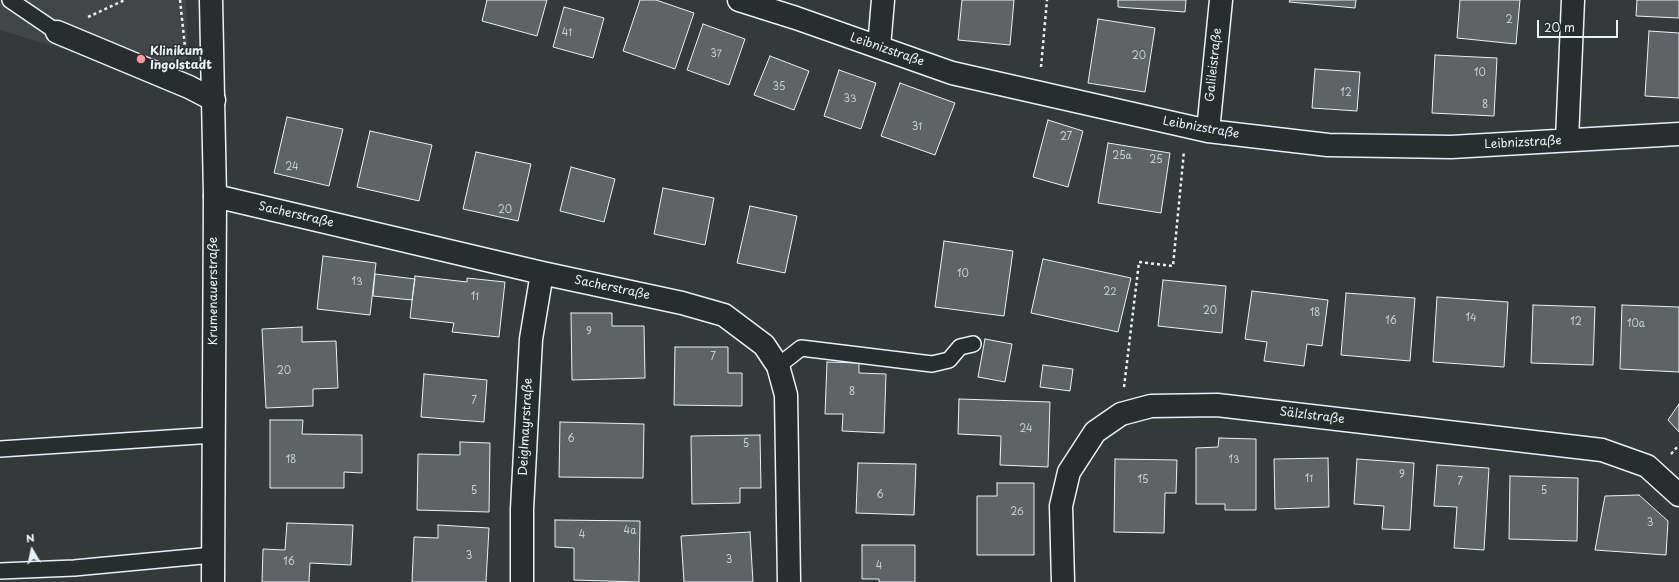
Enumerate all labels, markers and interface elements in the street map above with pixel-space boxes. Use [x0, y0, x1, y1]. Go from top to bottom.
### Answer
scale bar [1539, 12, 1620, 38]
house number: 2 [1505, 14, 1513, 26]
text: 20 m [1544, 18, 1575, 36]
house number: 41 [562, 27, 572, 39]
street label: Galileistraße [1203, 27, 1225, 103]
street label: Leibnizstraße [848, 31, 926, 69]
place label: Klinikum Ingolstadt [150, 45, 212, 73]
house number: 37 [710, 48, 722, 60]
house number: 20 [1132, 50, 1146, 62]
marker: Klinikum Ingolstadt [135, 53, 147, 65]
house number: 10 [1474, 67, 1486, 79]
house number: 35 [773, 81, 785, 93]
house number: 12 [1340, 87, 1352, 99]
house number: 33 [843, 93, 857, 105]
house number: 8 [1482, 99, 1488, 111]
street label: Leibnizstraße [1162, 114, 1240, 142]
house number: 31 [912, 121, 922, 133]
house number: 27 [1060, 131, 1072, 143]
street label: Leibnizstraße [1484, 134, 1562, 152]
house number: 25a [1112, 150, 1132, 162]
house number: 25 [1149, 154, 1163, 166]
house number: 24 [285, 161, 299, 173]
street label: Sacherstraße [257, 199, 335, 231]
house number: 20 [498, 204, 512, 216]
street label: Krumenauerstraße [207, 237, 221, 345]
house number: 10 [957, 268, 969, 280]
street label: Sacherstraße [573, 273, 651, 303]
house number: 13 [351, 276, 363, 288]
house number: 22 [1103, 286, 1117, 298]
house number: 11 [471, 291, 479, 303]
house number: 20 [1203, 305, 1217, 317]
house number: 18 [1310, 307, 1320, 319]
house number: 14 [1465, 312, 1477, 324]
house number: 16 [1385, 315, 1397, 327]
house number: 12 [1570, 316, 1582, 328]
house number: 10a [1627, 318, 1645, 330]
house number: 9 [586, 326, 592, 338]
house number: 7 [710, 351, 716, 363]
house number: 20 [277, 365, 291, 377]
street label: Deiglmayrstraße [516, 378, 536, 476]
house number: 8 [849, 386, 855, 398]
house number: 7 [471, 395, 477, 407]
street label: Sälzlstraße [1279, 405, 1345, 427]
house number: 24 [1019, 423, 1033, 435]
house number: 6 [567, 433, 575, 445]
house number: 5 [743, 438, 749, 450]
house number: 18 [286, 454, 296, 466]
house number: 13 [1228, 454, 1240, 466]
house number: 9 [1399, 469, 1405, 481]
house number: 11 [1305, 473, 1313, 485]
house number: 15 [1138, 474, 1148, 486]
house number: 7 [1457, 476, 1463, 488]
house number: 5 [471, 485, 477, 497]
house number: 5 [1541, 485, 1547, 497]
house number: 6 [876, 489, 884, 501]
house number: 26 [1010, 506, 1024, 518]
house number: 3 [1647, 517, 1653, 529]
house number: 4a [624, 525, 636, 537]
text: N [24, 529, 36, 547]
house number: 4 [579, 529, 585, 541]
north arrow [12, 530, 52, 570]
house number: 3 [466, 550, 472, 562]
house number: 3 [726, 554, 732, 566]
house number: 16 [283, 556, 295, 568]
house number: 4 [876, 560, 882, 572]

